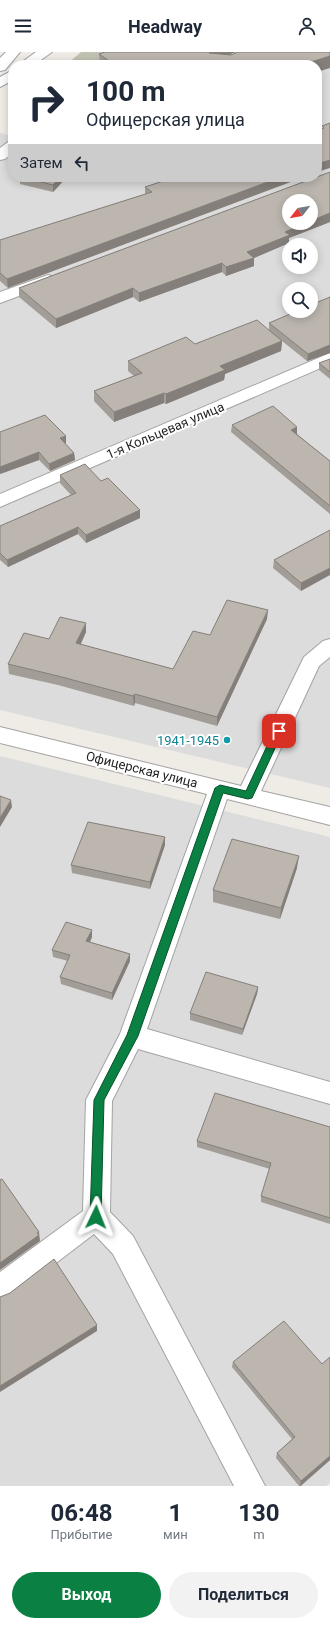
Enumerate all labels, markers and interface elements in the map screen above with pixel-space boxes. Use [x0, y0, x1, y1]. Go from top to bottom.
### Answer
icon: menu [12, 15, 34, 37]
icon: person [296, 15, 318, 37]
text: Headway [128, 16, 202, 37]
text: 100 m [86, 75, 165, 108]
icon: right [20, 76, 72, 128]
text: Офицерская улица [86, 109, 245, 130]
icon: left [71, 152, 93, 174]
text: Затем [20, 154, 63, 172]
north arrow [282, 194, 318, 230]
map controls [282, 194, 318, 318]
button: sound [282, 238, 318, 274]
button: search [282, 282, 318, 318]
street label: 1-я Кольцевая улица [104, 399, 226, 462]
pin [262, 714, 296, 748]
icon: arrive [268, 720, 290, 742]
place label: 1941-1945 [157, 733, 219, 748]
marker: 1941-1945 [222, 735, 232, 745]
street label: Офицерская улица [84, 748, 199, 791]
position arrow [75, 1196, 117, 1238]
text: 06:48 [51, 1499, 112, 1527]
text: 1 [168, 1499, 182, 1527]
text: 130 [238, 1499, 279, 1527]
text: Прибытие [51, 1527, 113, 1542]
text: мин [163, 1527, 188, 1542]
text: m [253, 1527, 265, 1542]
button: Выход [12, 1572, 161, 1618]
button: Поделиться [169, 1572, 318, 1618]

